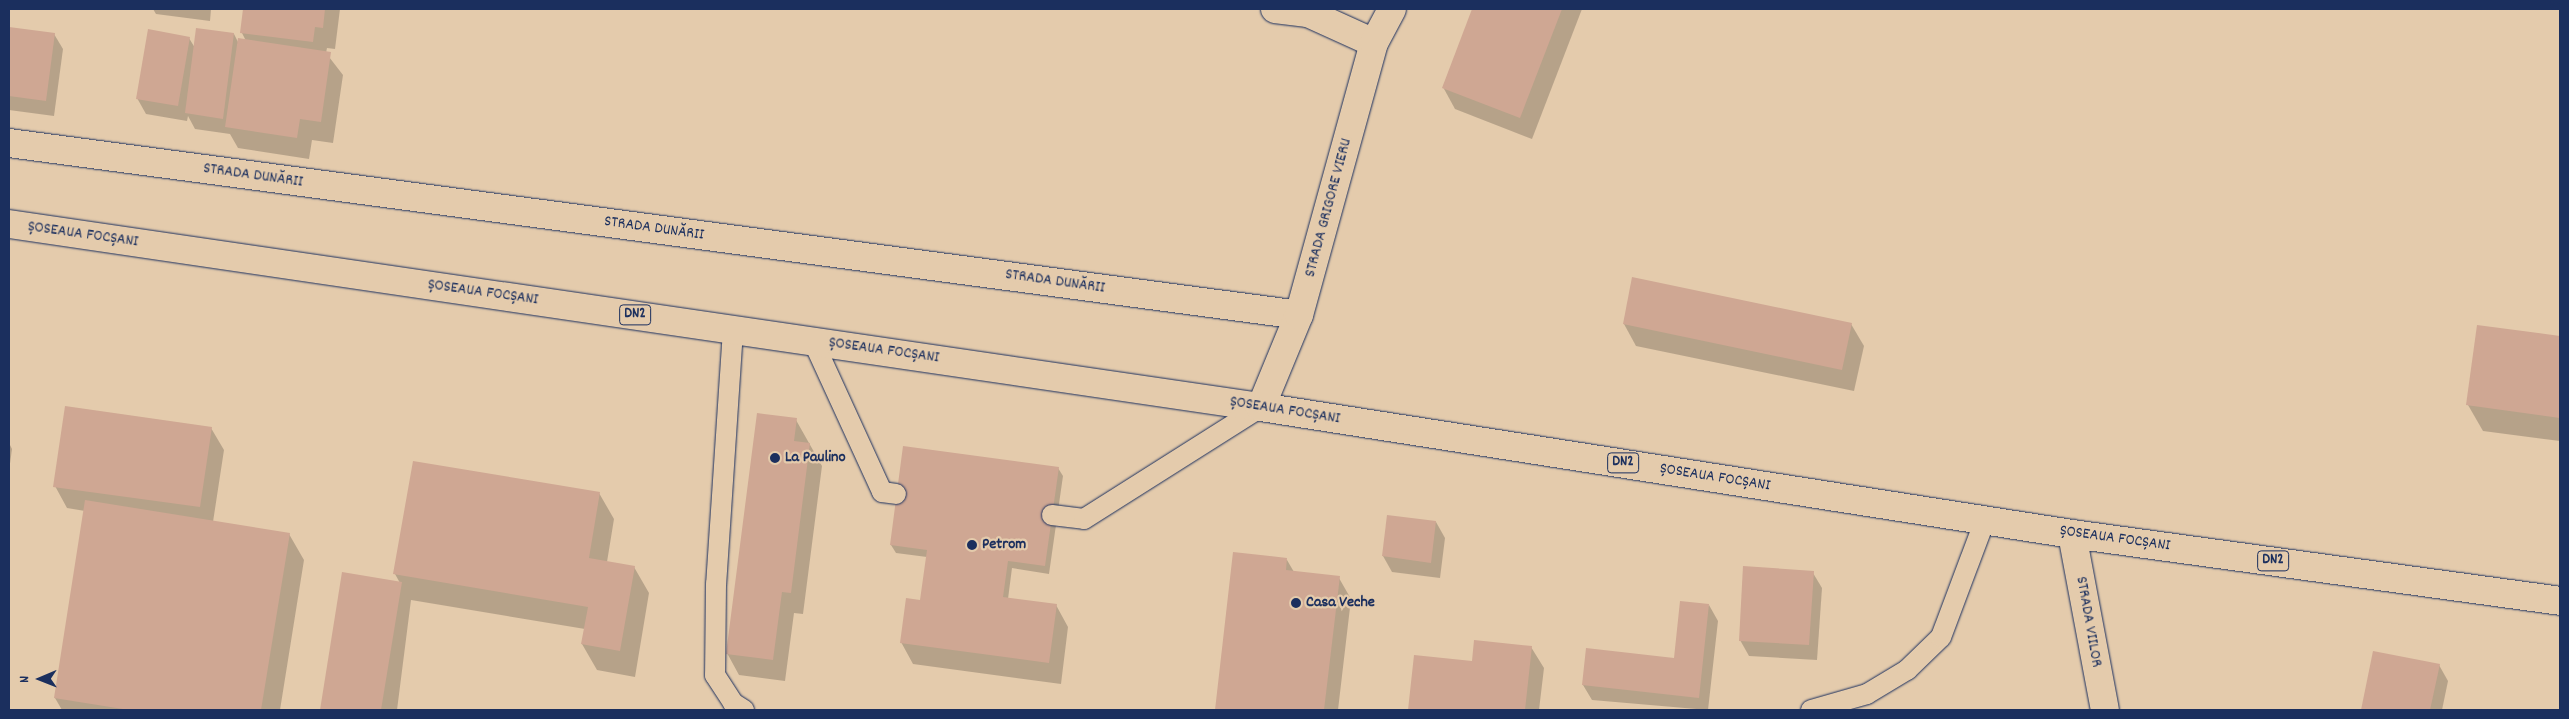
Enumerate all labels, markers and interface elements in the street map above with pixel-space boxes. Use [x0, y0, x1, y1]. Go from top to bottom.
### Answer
street label: STRADA GRIGORE VIERU [1301, 137, 1357, 279]
street label: STRADA DUNĂRII [202, 160, 304, 192]
street label: STRADA DUNĂRII [603, 213, 705, 245]
street label: ȘOSEAUA FOCȘANI [27, 218, 139, 252]
street label: STRADA DUNĂRII [1004, 266, 1106, 298]
street label: ȘOSEAUA FOCȘANI [427, 276, 539, 310]
road number: DN2 [619, 302, 651, 328]
street label: ȘOSEAUA FOCȘANI [828, 334, 940, 368]
street label: ȘOSEAUA FOCȘANI [1229, 393, 1341, 429]
place label: La Paulino [785, 448, 846, 468]
road number: DN2 [1607, 450, 1639, 476]
marker: La Paulino [769, 452, 781, 464]
street label: ȘOSEAUA FOCȘANI [1659, 460, 1771, 496]
street label: ȘOSEAUA FOCȘANI [2059, 522, 2171, 556]
place label: Petrom [982, 535, 1026, 555]
marker: Petrom [966, 539, 978, 551]
road number: DN2 [2257, 548, 2289, 574]
street label: STRADA VIILOR [2071, 575, 2105, 669]
place label: Casa Veche [1306, 593, 1375, 613]
marker: Casa Veche [1290, 597, 1302, 609]
north arrow [15, 654, 65, 704]
text: N [15, 676, 35, 683]

